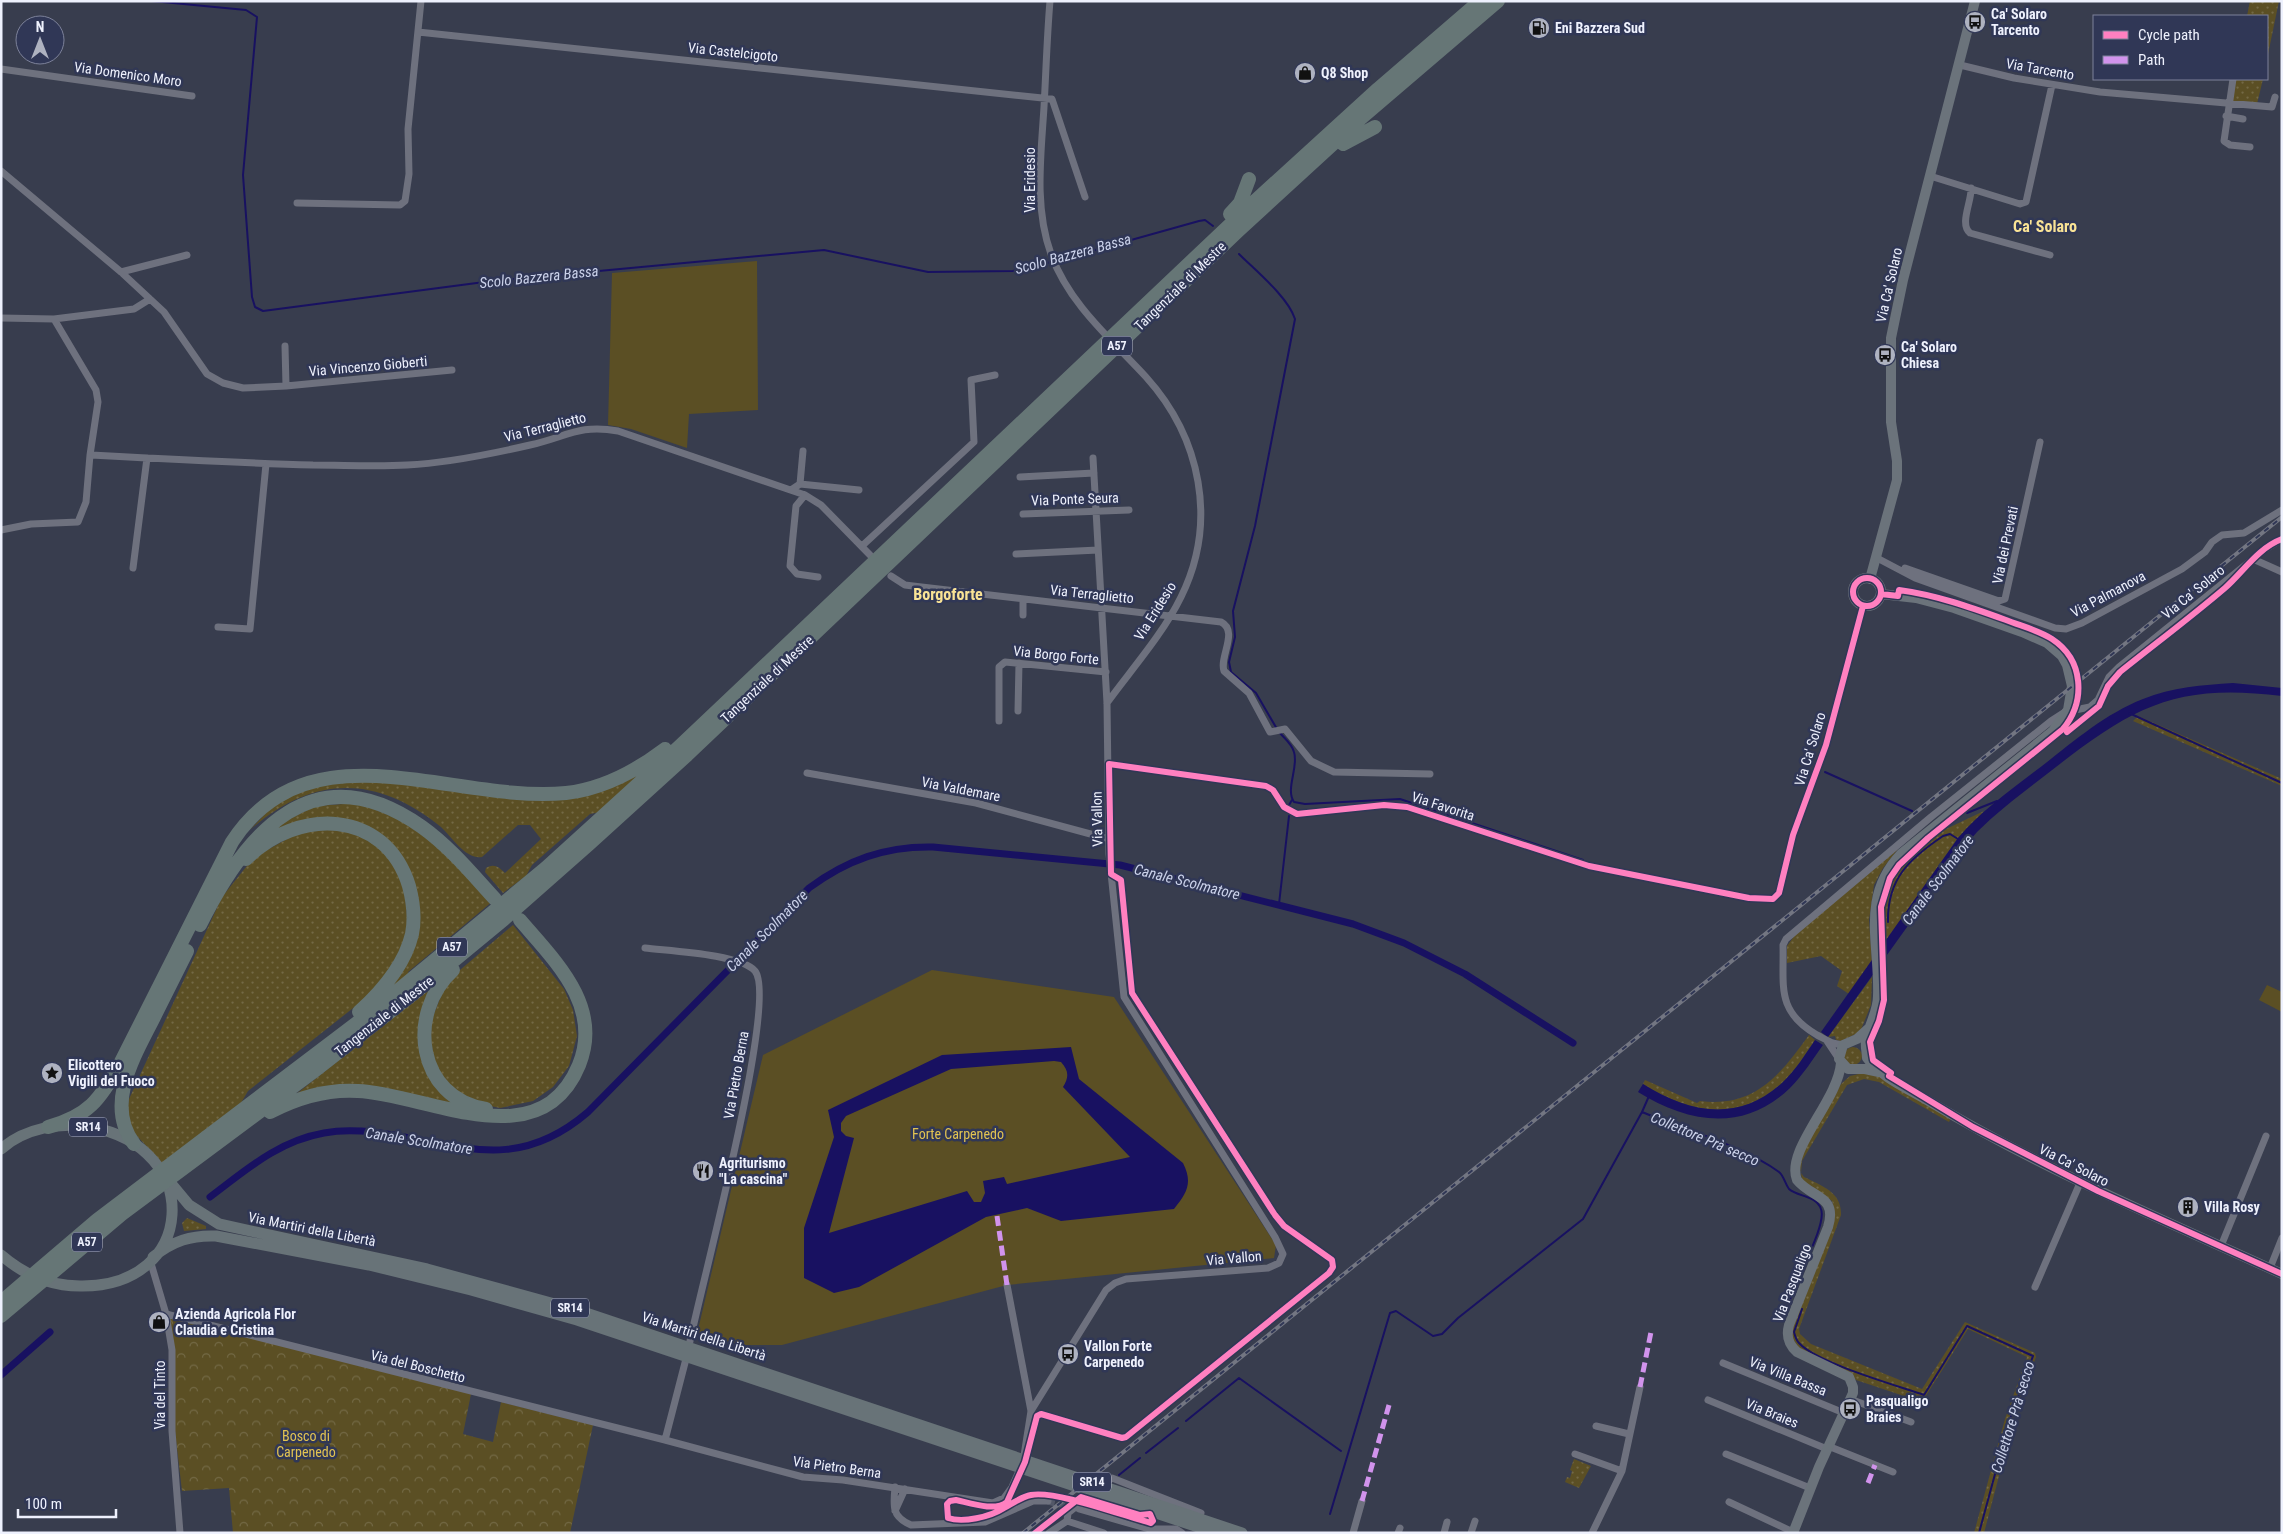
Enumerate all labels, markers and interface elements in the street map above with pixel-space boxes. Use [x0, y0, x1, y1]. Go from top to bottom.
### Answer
place label: Ca' Solaro Tarcento [1991, 6, 2047, 38]
bus stop icon: Ca' Solaro Tarcento [1963, 10, 1987, 34]
north arrow [15, 15, 65, 65]
legend [2093, 15, 2268, 80]
fuel station icon: Eni Bazzera Sud [1527, 16, 1551, 40]
text: N [36, 19, 44, 35]
place label: Eni Bazzera Sud [1555, 20, 1645, 36]
text: Cycle path [2138, 26, 2200, 44]
street label: Via Castelcigoto [687, 39, 779, 65]
text: Path [2138, 51, 2165, 69]
street label: Via Tarcento [2005, 55, 2075, 83]
street label: Via Domenico Moro [73, 59, 183, 89]
shop icon: Q8 Shop [1293, 61, 1317, 85]
place label: Q8 Shop [1321, 65, 1368, 81]
street label: Via Eridesio [1022, 147, 1038, 213]
district label: Ca' Solaro [2013, 217, 2077, 236]
water label: Scolo Bazzera Bassa [1013, 230, 1133, 278]
street label: Tangenziale di Mestre [1131, 238, 1229, 334]
street label: Via Ca' Solaro [1873, 246, 1905, 324]
water label: Scolo Bazzera Bassa [479, 262, 599, 292]
road number: A57 [1102, 336, 1132, 356]
place label: Ca' Solaro Chiesa [1901, 339, 1957, 371]
bus stop icon: Ca' Solaro Chiesa [1873, 343, 1897, 367]
street label: Via Vincenzo Gioberti [308, 353, 428, 379]
street label: Via Terraglietto [502, 409, 588, 445]
street label: Via Ponte Seura [1031, 489, 1119, 509]
street label: Via dei Prevati [1989, 505, 2021, 585]
street label: Via Ca' Solaro [2158, 562, 2228, 622]
street label: Via Palmanova [2068, 568, 2148, 620]
street label: Via Eridesio [1131, 579, 1179, 643]
street label: Via Terraglietto [1049, 582, 1135, 606]
district label: Borgoforte [913, 585, 983, 604]
street label: Tangenziale di Mestre [717, 632, 817, 726]
street label: Via Borgo Forte [1012, 643, 1100, 667]
street label: Via Ca' Solaro [1791, 710, 1829, 788]
street label: Via Valdemare [920, 774, 1002, 805]
street label: Via Favorita [1409, 788, 1477, 824]
street label: Via Vallon [1089, 791, 1105, 847]
water label: Canale Scolmatore [1898, 831, 1978, 929]
water label: Canale Scolmatore [1132, 860, 1242, 904]
water label: Canale Scolmatore [722, 886, 812, 976]
road number: A57 [437, 938, 467, 956]
street label: Tangenziale di Mestre [331, 972, 437, 1060]
street label: Via Pietro Berna [720, 1030, 752, 1120]
place label: Elicottero Vigili del Fuoco [68, 1057, 155, 1089]
place icon: Elicottero Vigili del Fuoco [40, 1061, 64, 1085]
water label: Collettore Prà secco [1648, 1108, 1762, 1170]
road number: SR14 [69, 1118, 107, 1136]
water label: Canale Scolmatore [364, 1124, 474, 1158]
park label: Forte Carpenedo [912, 1126, 1004, 1142]
street label: Via Ca' Solaro [2036, 1141, 2112, 1189]
place label: Agriturismo "La cascina" [719, 1155, 788, 1187]
restaurant icon: Agriturismo "La cascina" [691, 1159, 715, 1183]
building icon: Villa Rosy [2176, 1195, 2200, 1219]
place label: Villa Rosy [2204, 1199, 2261, 1215]
street label: Via Martiri della Libertà [247, 1209, 377, 1249]
road number: A57 [72, 1232, 102, 1252]
street label: Via Pasqualigo [1770, 1242, 1814, 1324]
street label: Via Vallon [1206, 1248, 1262, 1268]
road number: SR14 [551, 1299, 589, 1318]
place label: Azienda Agricola Flor Claudia e Cristina [175, 1306, 296, 1338]
street label: Via Martiri della Libertà [640, 1308, 768, 1364]
shop icon: Azienda Agricola Flor Claudia e Cristina [147, 1310, 171, 1334]
place label: Vallon Forte Carpenedo [1084, 1338, 1152, 1370]
bus stop icon: Vallon Forte Carpenedo [1056, 1342, 1080, 1366]
street label: Via del Boschetto [369, 1347, 467, 1385]
street label: Via Villa Bassa [1747, 1353, 1829, 1399]
water label: Collettore Prà secco [1987, 1359, 2039, 1475]
street label: Via del Tinto [152, 1361, 168, 1429]
place label: Pasqualigo Braies [1866, 1393, 1928, 1425]
street label: Via Braies [1743, 1395, 1801, 1431]
bus stop icon: Pasqualigo Braies [1838, 1397, 1862, 1421]
park label: Bosco di Carpenedo [276, 1428, 336, 1460]
street label: Via Pietro Berna [792, 1453, 882, 1481]
road number: SR14 [1073, 1472, 1111, 1491]
scale bar [18, 1486, 115, 1518]
text: 100 m [25, 1495, 62, 1513]

